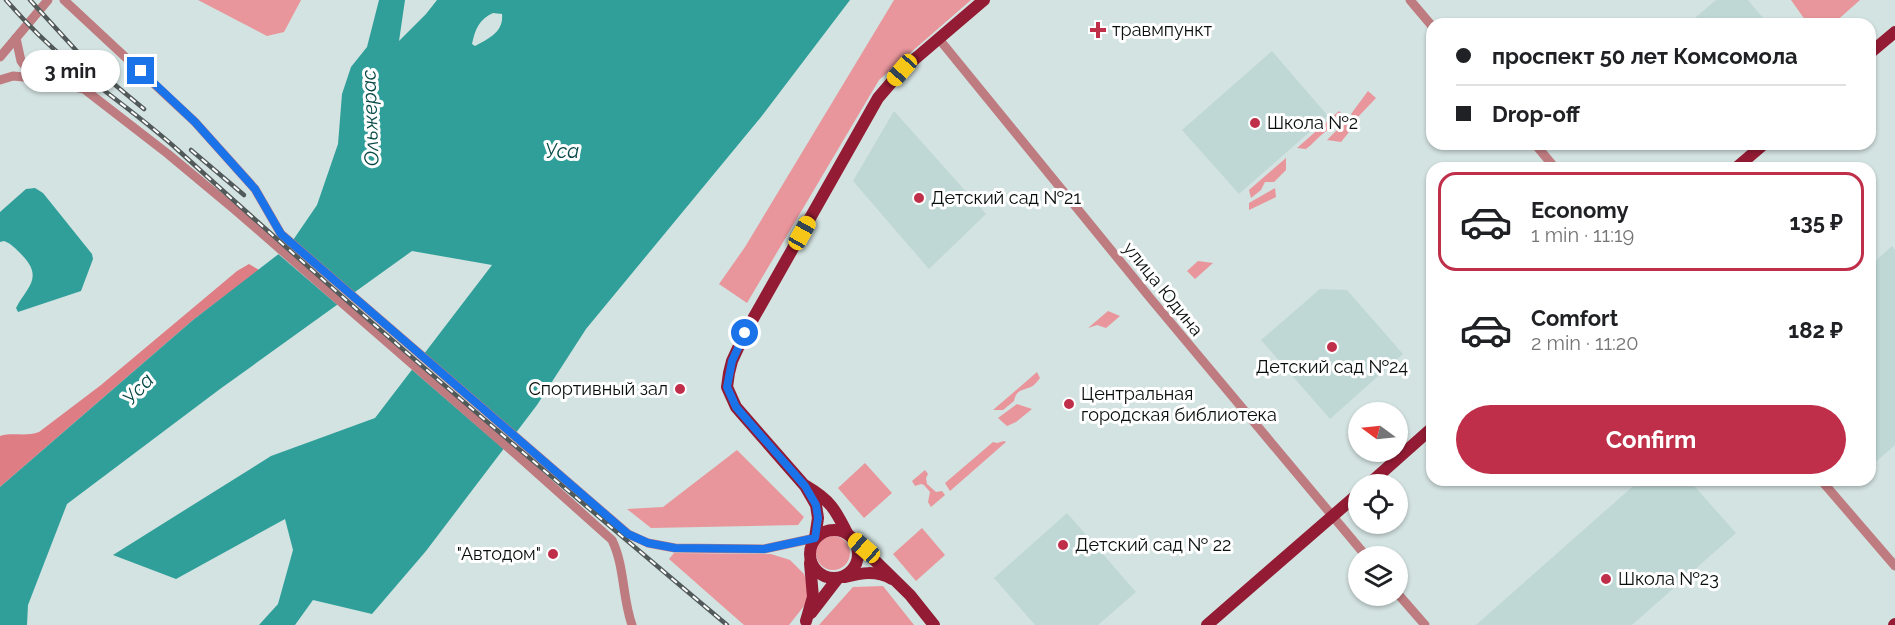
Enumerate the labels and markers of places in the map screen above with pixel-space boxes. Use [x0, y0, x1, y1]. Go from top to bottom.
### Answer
place label: травмпункт [1112, 19, 1213, 40]
marker: травмпункт [1089, 21, 1107, 39]
place label: Школа №2 [1267, 112, 1358, 133]
marker: Школа №2 [1248, 116, 1262, 130]
place label: Детский сад №21 [931, 187, 1081, 208]
marker: Детский сад №21 [912, 191, 926, 205]
marker: Детский сад №24 [1325, 340, 1339, 354]
place label: Детский сад №24 [1256, 356, 1408, 377]
place label: Спортивный зал [528, 378, 668, 399]
marker: Спортивный зал [673, 382, 687, 396]
place label: Центральная городская библиотека [1081, 383, 1277, 425]
marker: Центральная городская библиотека [1062, 397, 1076, 411]
place label: Детский сад № 22 [1075, 534, 1231, 555]
marker: Детский сад № 22 [1056, 538, 1070, 552]
place label: "Автодом" [457, 543, 541, 564]
marker: "Автодом" [546, 547, 560, 561]
place label: Школа №23 [1618, 568, 1719, 589]
marker: Школа №23 [1599, 572, 1613, 586]

